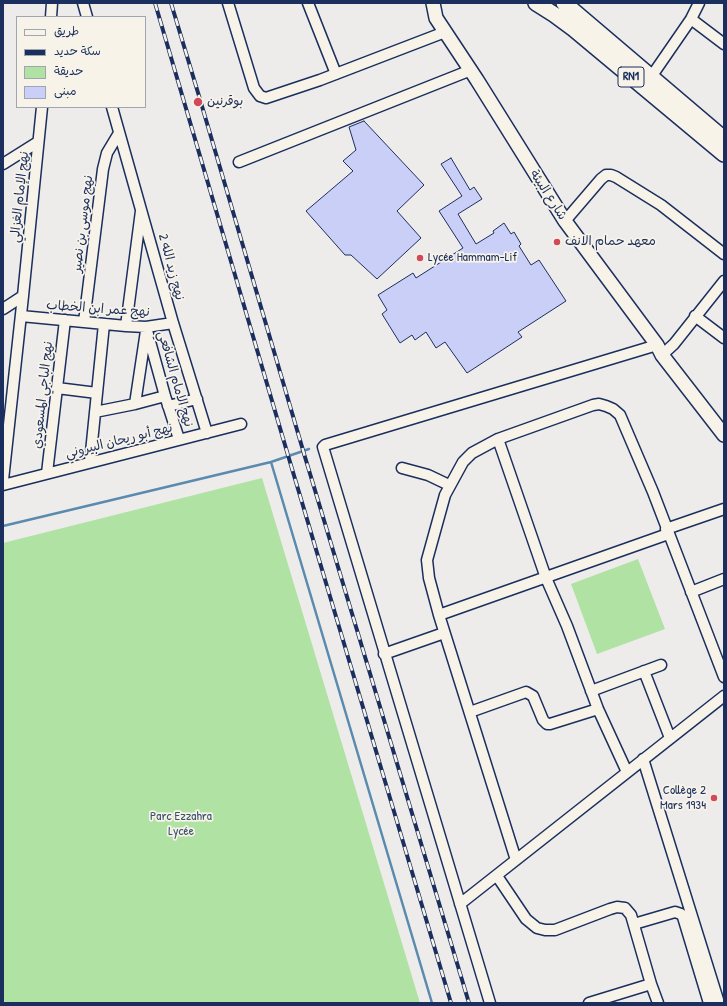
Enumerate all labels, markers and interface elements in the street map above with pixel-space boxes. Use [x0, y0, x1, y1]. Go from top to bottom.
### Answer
legend [16, 16, 146, 108]
text: طريق [54, 22, 79, 39]
text: سكة حديد [54, 42, 101, 59]
text: حديقة [54, 62, 83, 79]
road number: RN1 [618, 67, 644, 87]
text: مبنى [54, 82, 77, 99]
place label: بوقرنين [207, 94, 243, 110]
marker: بوقرنين [192, 96, 204, 108]
street label: نهج الإمام الغزالي [7, 151, 33, 243]
street label: شارع البيئة [526, 167, 570, 223]
street label: نهج موسى بن نصير [69, 174, 97, 274]
street label: نهج زيد الله 2 [155, 232, 187, 302]
place label: معهد حمام الانف [565, 234, 656, 250]
marker: معهد حمام الانف [552, 237, 562, 247]
place label: Lycée Hammam-Lif [428, 250, 517, 266]
marker: Lycée Hammam-Lif [415, 253, 425, 263]
street label: نهج عمر ابن الخطاب [46, 298, 150, 320]
street label: نهج الامام الشافعي [154, 329, 196, 429]
street label: نهج الباجي المسعودي [30, 341, 56, 449]
street label: نهج أبو ريحان البيروني [64, 420, 174, 462]
place label: Collège 2 Mars 1934 [660, 783, 706, 814]
marker: Collège 2 Mars 1934 [709, 793, 719, 803]
park label: Parc Ezzahra Lycée [150, 809, 212, 840]

